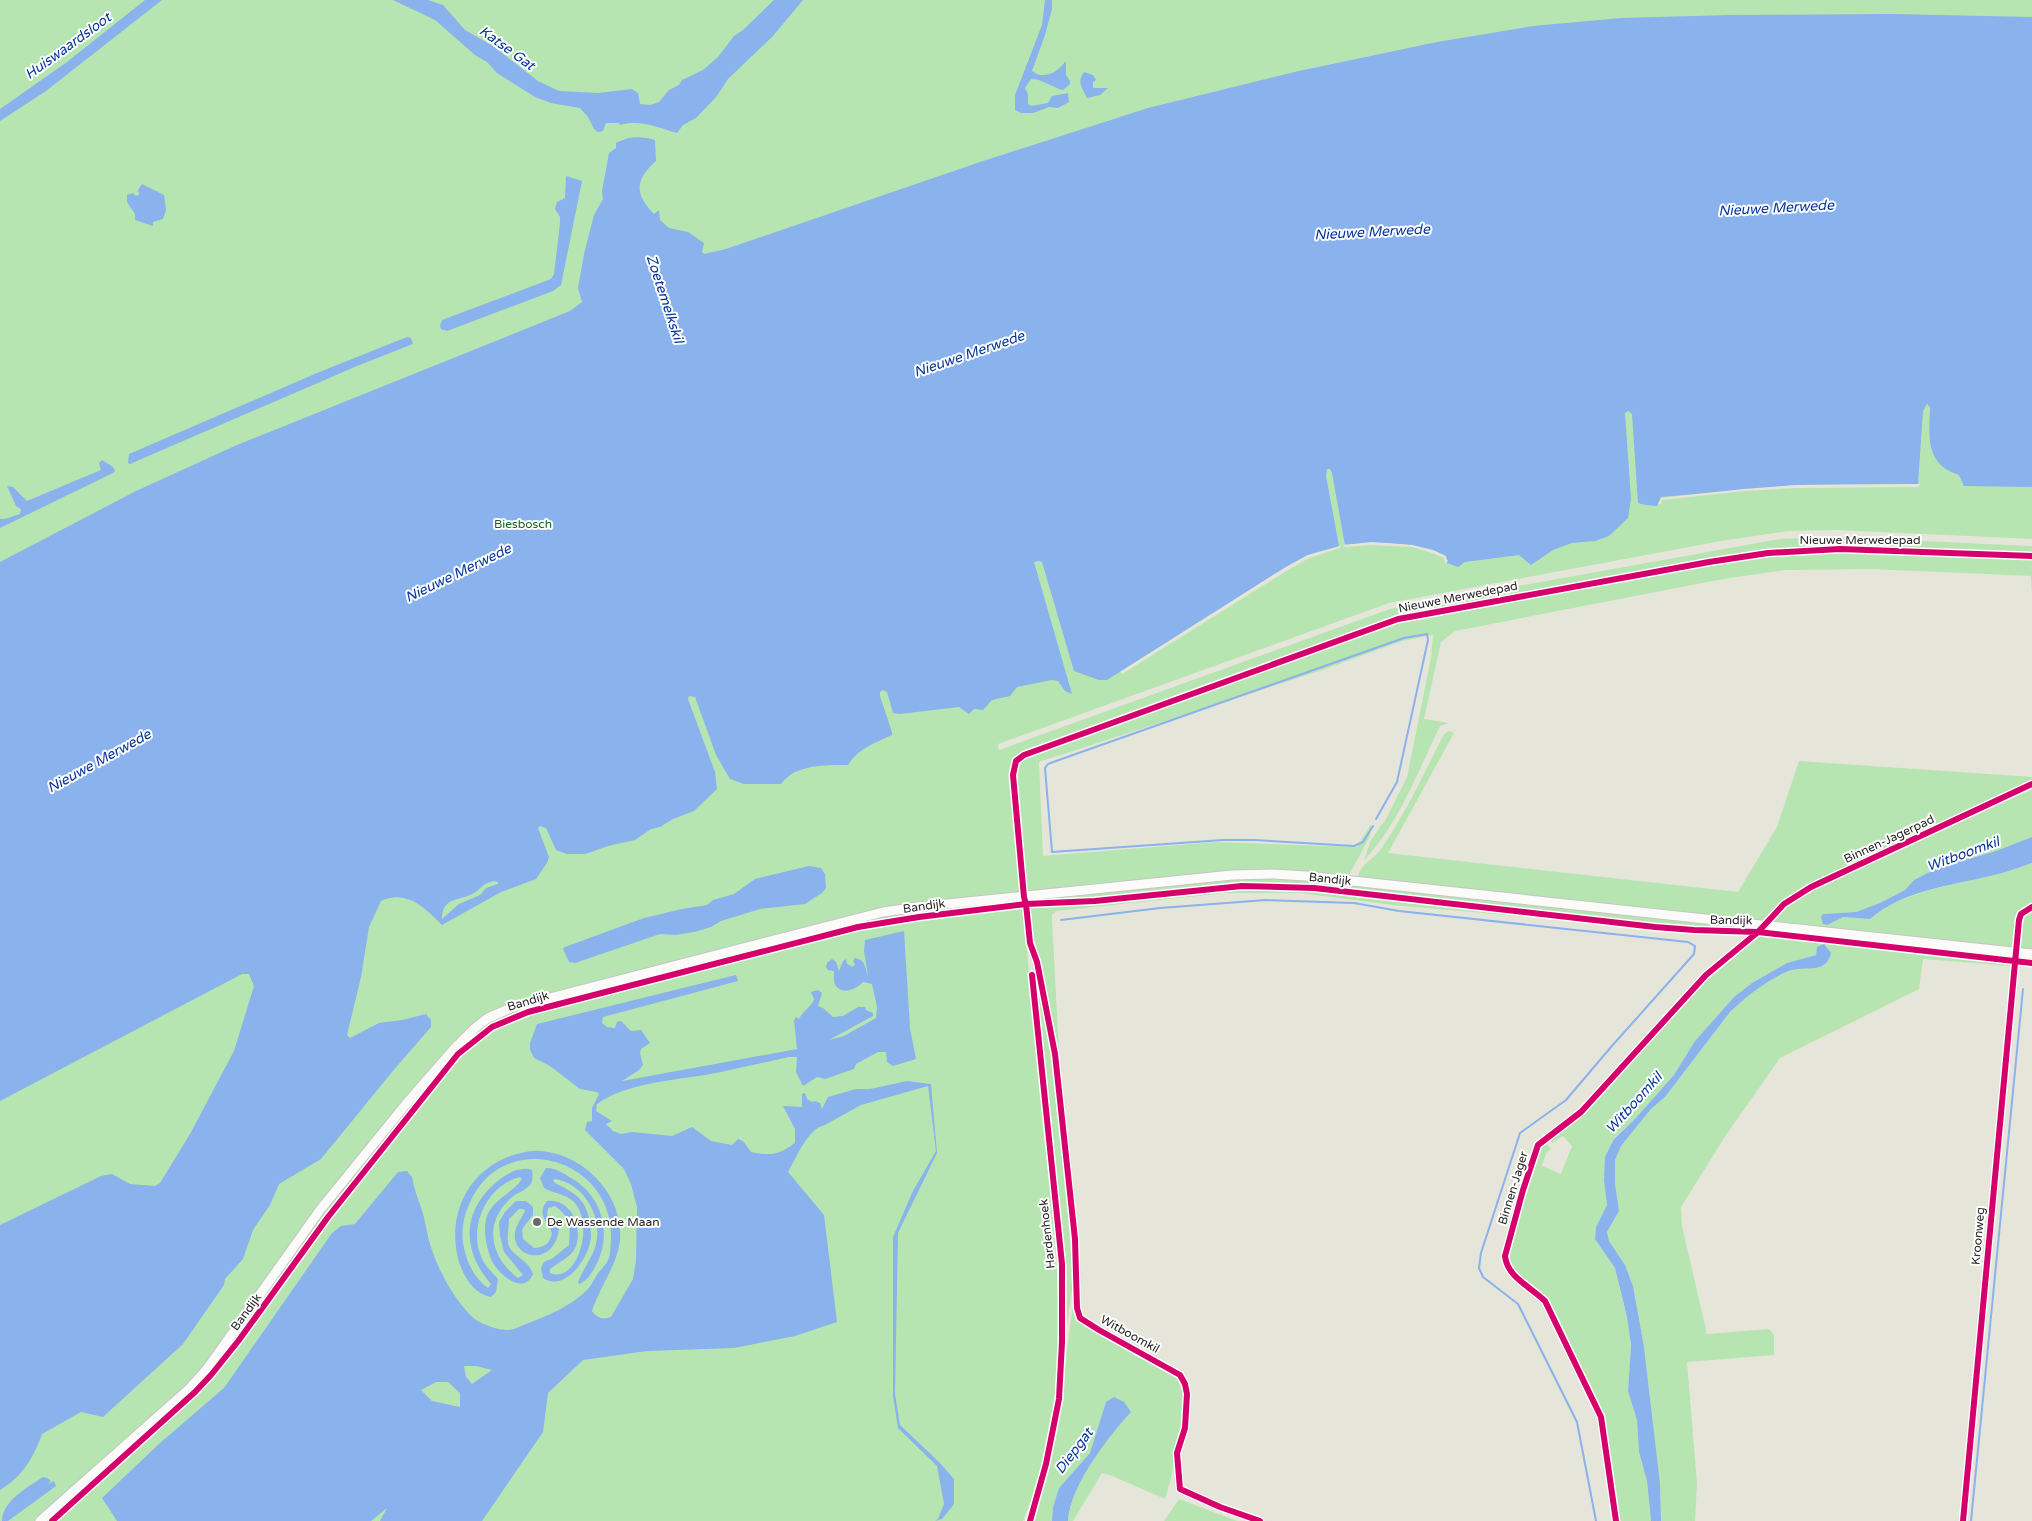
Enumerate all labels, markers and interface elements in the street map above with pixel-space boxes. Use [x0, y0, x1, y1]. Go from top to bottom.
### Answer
water label: Huiswaardsloot [22, 8, 116, 83]
water label: Katse Gat [476, 22, 539, 75]
water label: Nieuwe Merwede [1718, 196, 1835, 220]
water label: Nieuwe Merwede [1314, 220, 1431, 244]
water label: Zoetemelkskil [643, 253, 688, 347]
water label: Nieuwe Merwede [911, 327, 1028, 381]
park label: Biesbosch [494, 517, 552, 531]
street label: Nieuwe Merwedepad [1799, 533, 1921, 547]
water label: Nieuwe Merwede [402, 539, 515, 606]
street label: Nieuwe Merwedepad [1397, 579, 1519, 615]
water label: Nieuwe Merwede [44, 725, 155, 797]
street label: Binnen-Jagerpad [1842, 812, 1936, 866]
water label: Witboomkil [1924, 832, 2003, 875]
street label: Bandijk [1308, 870, 1352, 888]
street label: Bandijk [902, 896, 946, 916]
street label: Bandijk [1710, 913, 1753, 927]
street label: Bandijk [506, 988, 551, 1014]
water label: Witboomkil [1602, 1068, 1667, 1137]
street label: Binnen-Jager [1495, 1149, 1531, 1226]
street label: Hardenhoek [1036, 1198, 1058, 1269]
street label: Kroonweg [1968, 1206, 1988, 1266]
place label: De Wassende Maan [547, 1215, 660, 1229]
marker: De Wassende Maan [531, 1216, 543, 1228]
street label: Bandijk [228, 1290, 264, 1333]
street label: Witboomkil [1098, 1312, 1162, 1356]
water label: Diepgat [1051, 1424, 1098, 1477]

